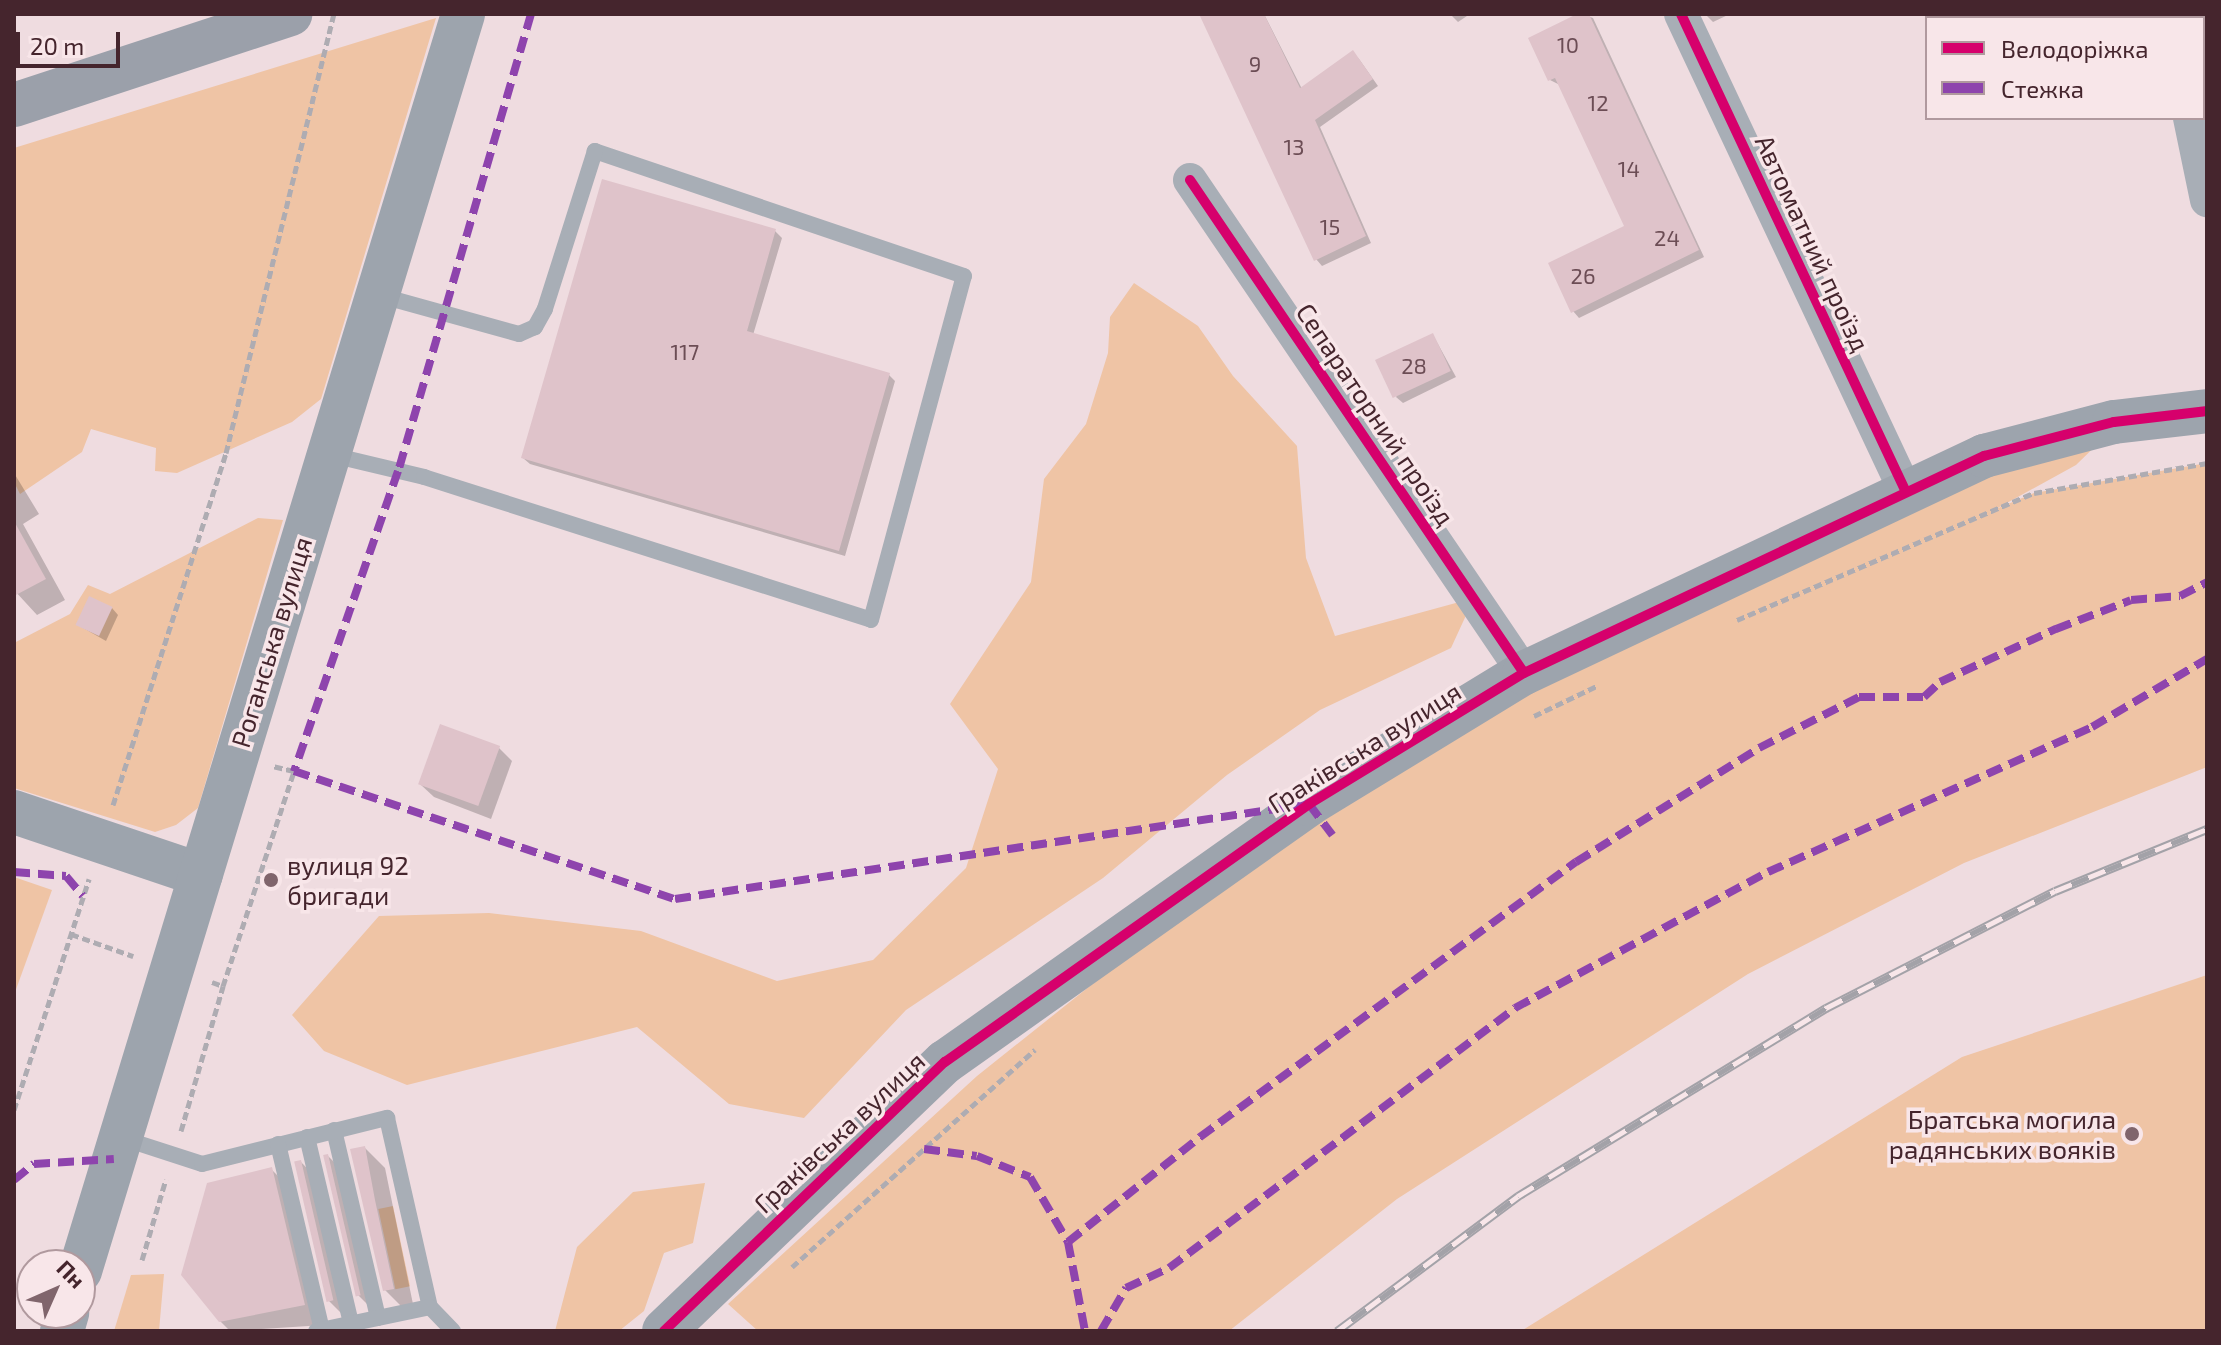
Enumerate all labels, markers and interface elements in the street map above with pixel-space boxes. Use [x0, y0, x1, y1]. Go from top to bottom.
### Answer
scale bar [20, 16, 124, 66]
legend [1925, 16, 2205, 120]
text: 20 m [30, 31, 84, 60]
house number: 10 [1557, 32, 1579, 58]
text: Велодоріжка [2001, 34, 2148, 63]
house number: 9 [1249, 51, 1261, 77]
text: Стежка [2001, 74, 2084, 103]
house number: 12 [1587, 90, 1609, 116]
street label: Автоматний проїзд [1749, 130, 1877, 356]
house number: 13 [1284, 134, 1304, 160]
house number: 14 [1618, 156, 1640, 182]
house number: 15 [1320, 214, 1340, 240]
house number: 24 [1654, 225, 1680, 251]
house number: 26 [1571, 263, 1595, 289]
street label: Сепараторний проїзд [1290, 297, 1462, 531]
house number: 117 [671, 339, 699, 365]
house number: 28 [1401, 353, 1427, 379]
street label: Роганська вулиця [224, 533, 318, 751]
street label: Граківська вулиця [1262, 675, 1466, 819]
place label: вулиця 92 бригади [287, 849, 409, 910]
marker: вулиця 92 бригади [262, 871, 280, 889]
street label: Граківська вулиця [747, 1045, 931, 1219]
place label: Братська могила радянських вояків [1889, 1103, 2116, 1164]
marker: Братська могила радянських вояків [2123, 1125, 2141, 1143]
north arrow [16, 1249, 96, 1329]
text: Пн [52, 1254, 91, 1293]

